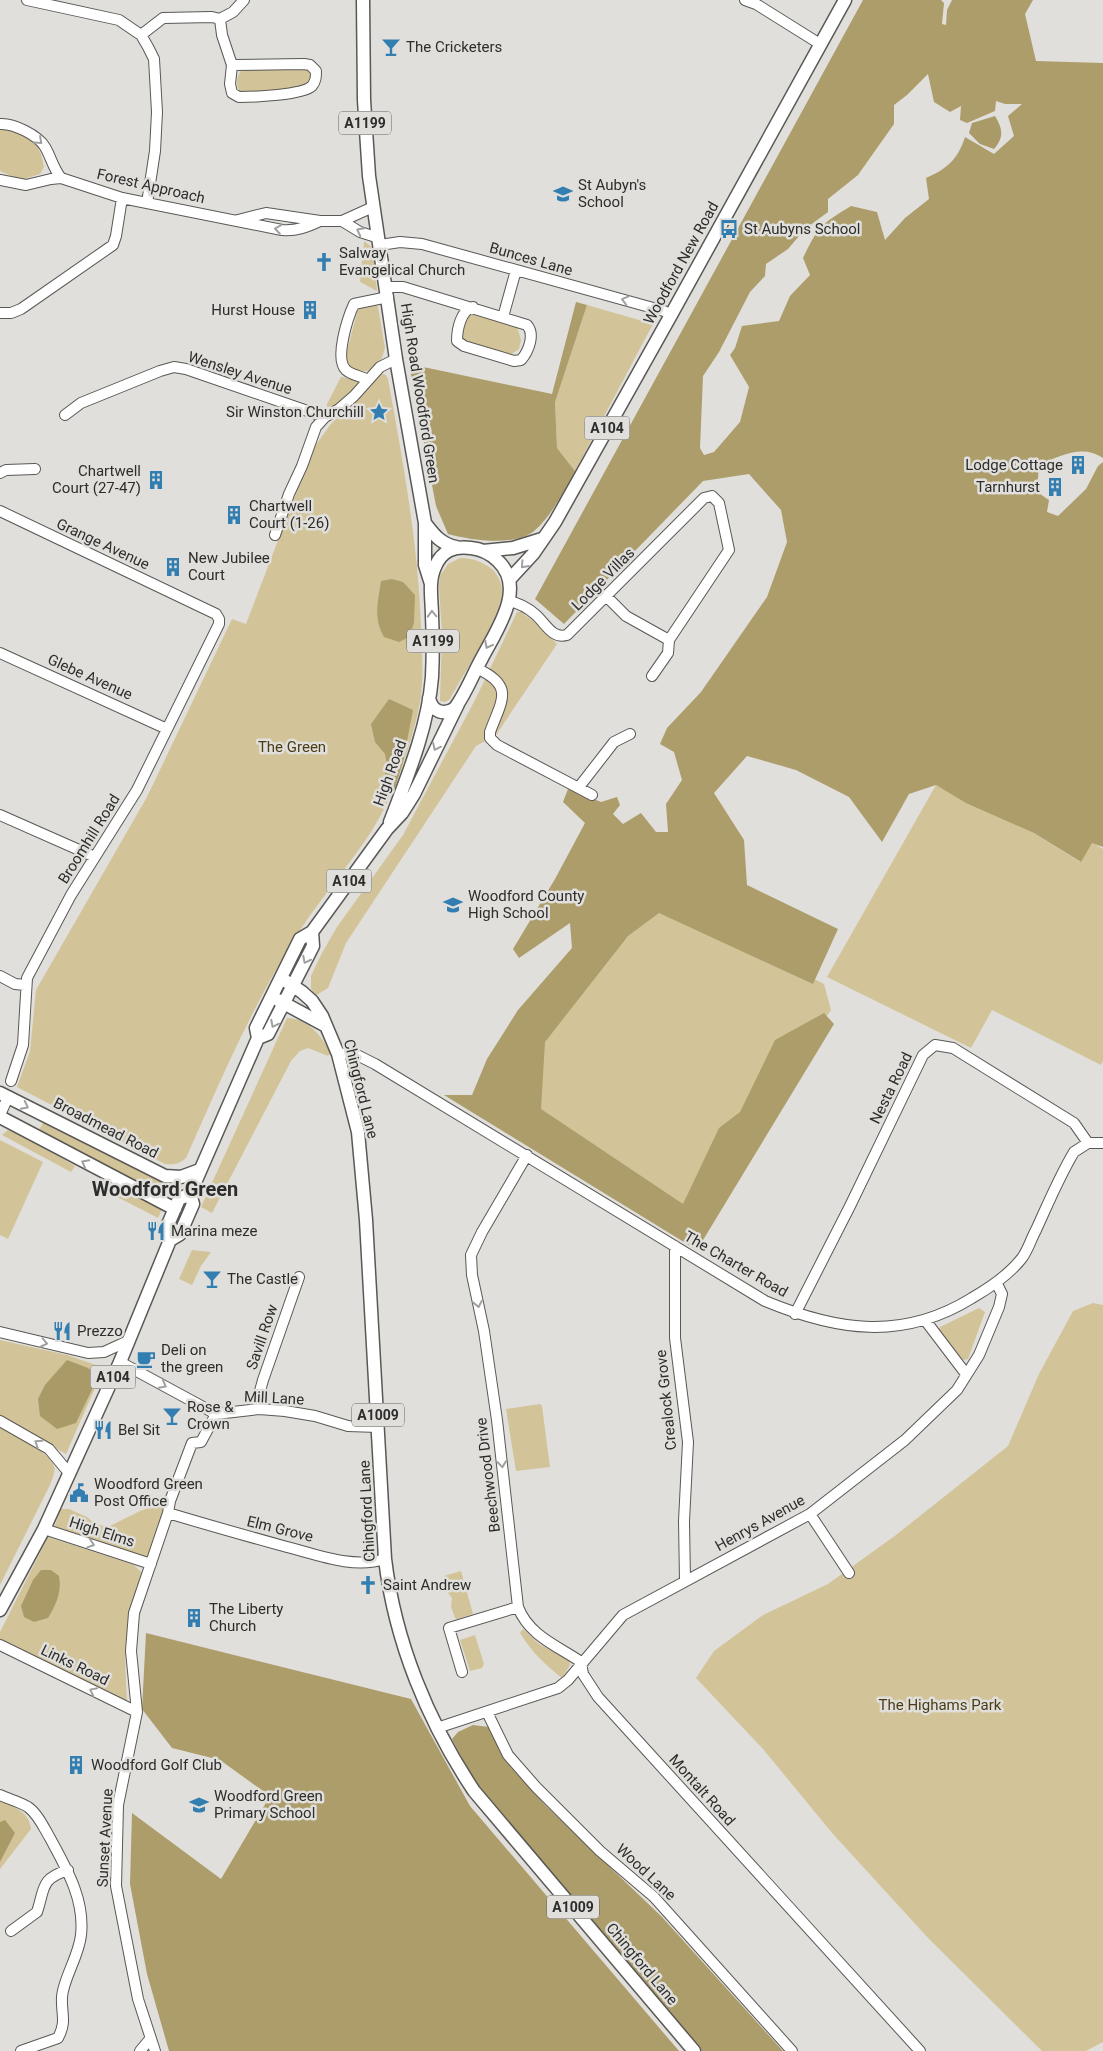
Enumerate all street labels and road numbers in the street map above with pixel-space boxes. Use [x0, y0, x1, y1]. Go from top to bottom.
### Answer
road number: A1199 [339, 112, 391, 134]
street label: Forest Approach [95, 165, 207, 207]
street label: Woodford New Road [640, 198, 722, 328]
street label: Bunces Lane [487, 239, 575, 279]
street label: High Road Woodford Green [397, 302, 443, 484]
street label: Wensley Avenue [186, 348, 294, 398]
road number: A104 [584, 416, 630, 439]
street label: Grange Avenue [54, 515, 152, 573]
street label: Lodge Villas [568, 544, 638, 614]
road number: A1199 [407, 630, 459, 652]
street label: Glebe Avenue [45, 650, 135, 704]
street label: High Road [370, 737, 410, 809]
street label: Broomhill Road [54, 791, 124, 887]
road number: A104 [326, 869, 372, 892]
street label: Chingford Lane [340, 1037, 382, 1141]
street label: Nesta Road [866, 1049, 916, 1127]
street label: Broadmead Road [51, 1094, 161, 1162]
street label: The Charter Road [681, 1227, 791, 1301]
street label: Savill Row [242, 1302, 282, 1372]
street label: Crealock Grove [652, 1349, 680, 1451]
road number: A104 [90, 1365, 136, 1388]
street label: Mill Lane [243, 1387, 305, 1409]
road number: A1009 [352, 1404, 404, 1426]
street label: Beechwood Drive [472, 1416, 504, 1533]
street label: Chingford Lane [355, 1460, 379, 1562]
street label: Henrys Avenue [712, 1491, 808, 1555]
street label: Elm Grove [245, 1512, 315, 1546]
street label: High Elms [67, 1513, 137, 1551]
street label: Links Road [38, 1641, 112, 1689]
street label: Montalt Road [665, 1751, 739, 1829]
street label: Sunset Avenue [93, 1788, 117, 1888]
street label: Wood Lane [612, 1840, 680, 1904]
road number: A1009 [547, 1895, 599, 1918]
street label: Chingford Lane [602, 1919, 682, 2009]

